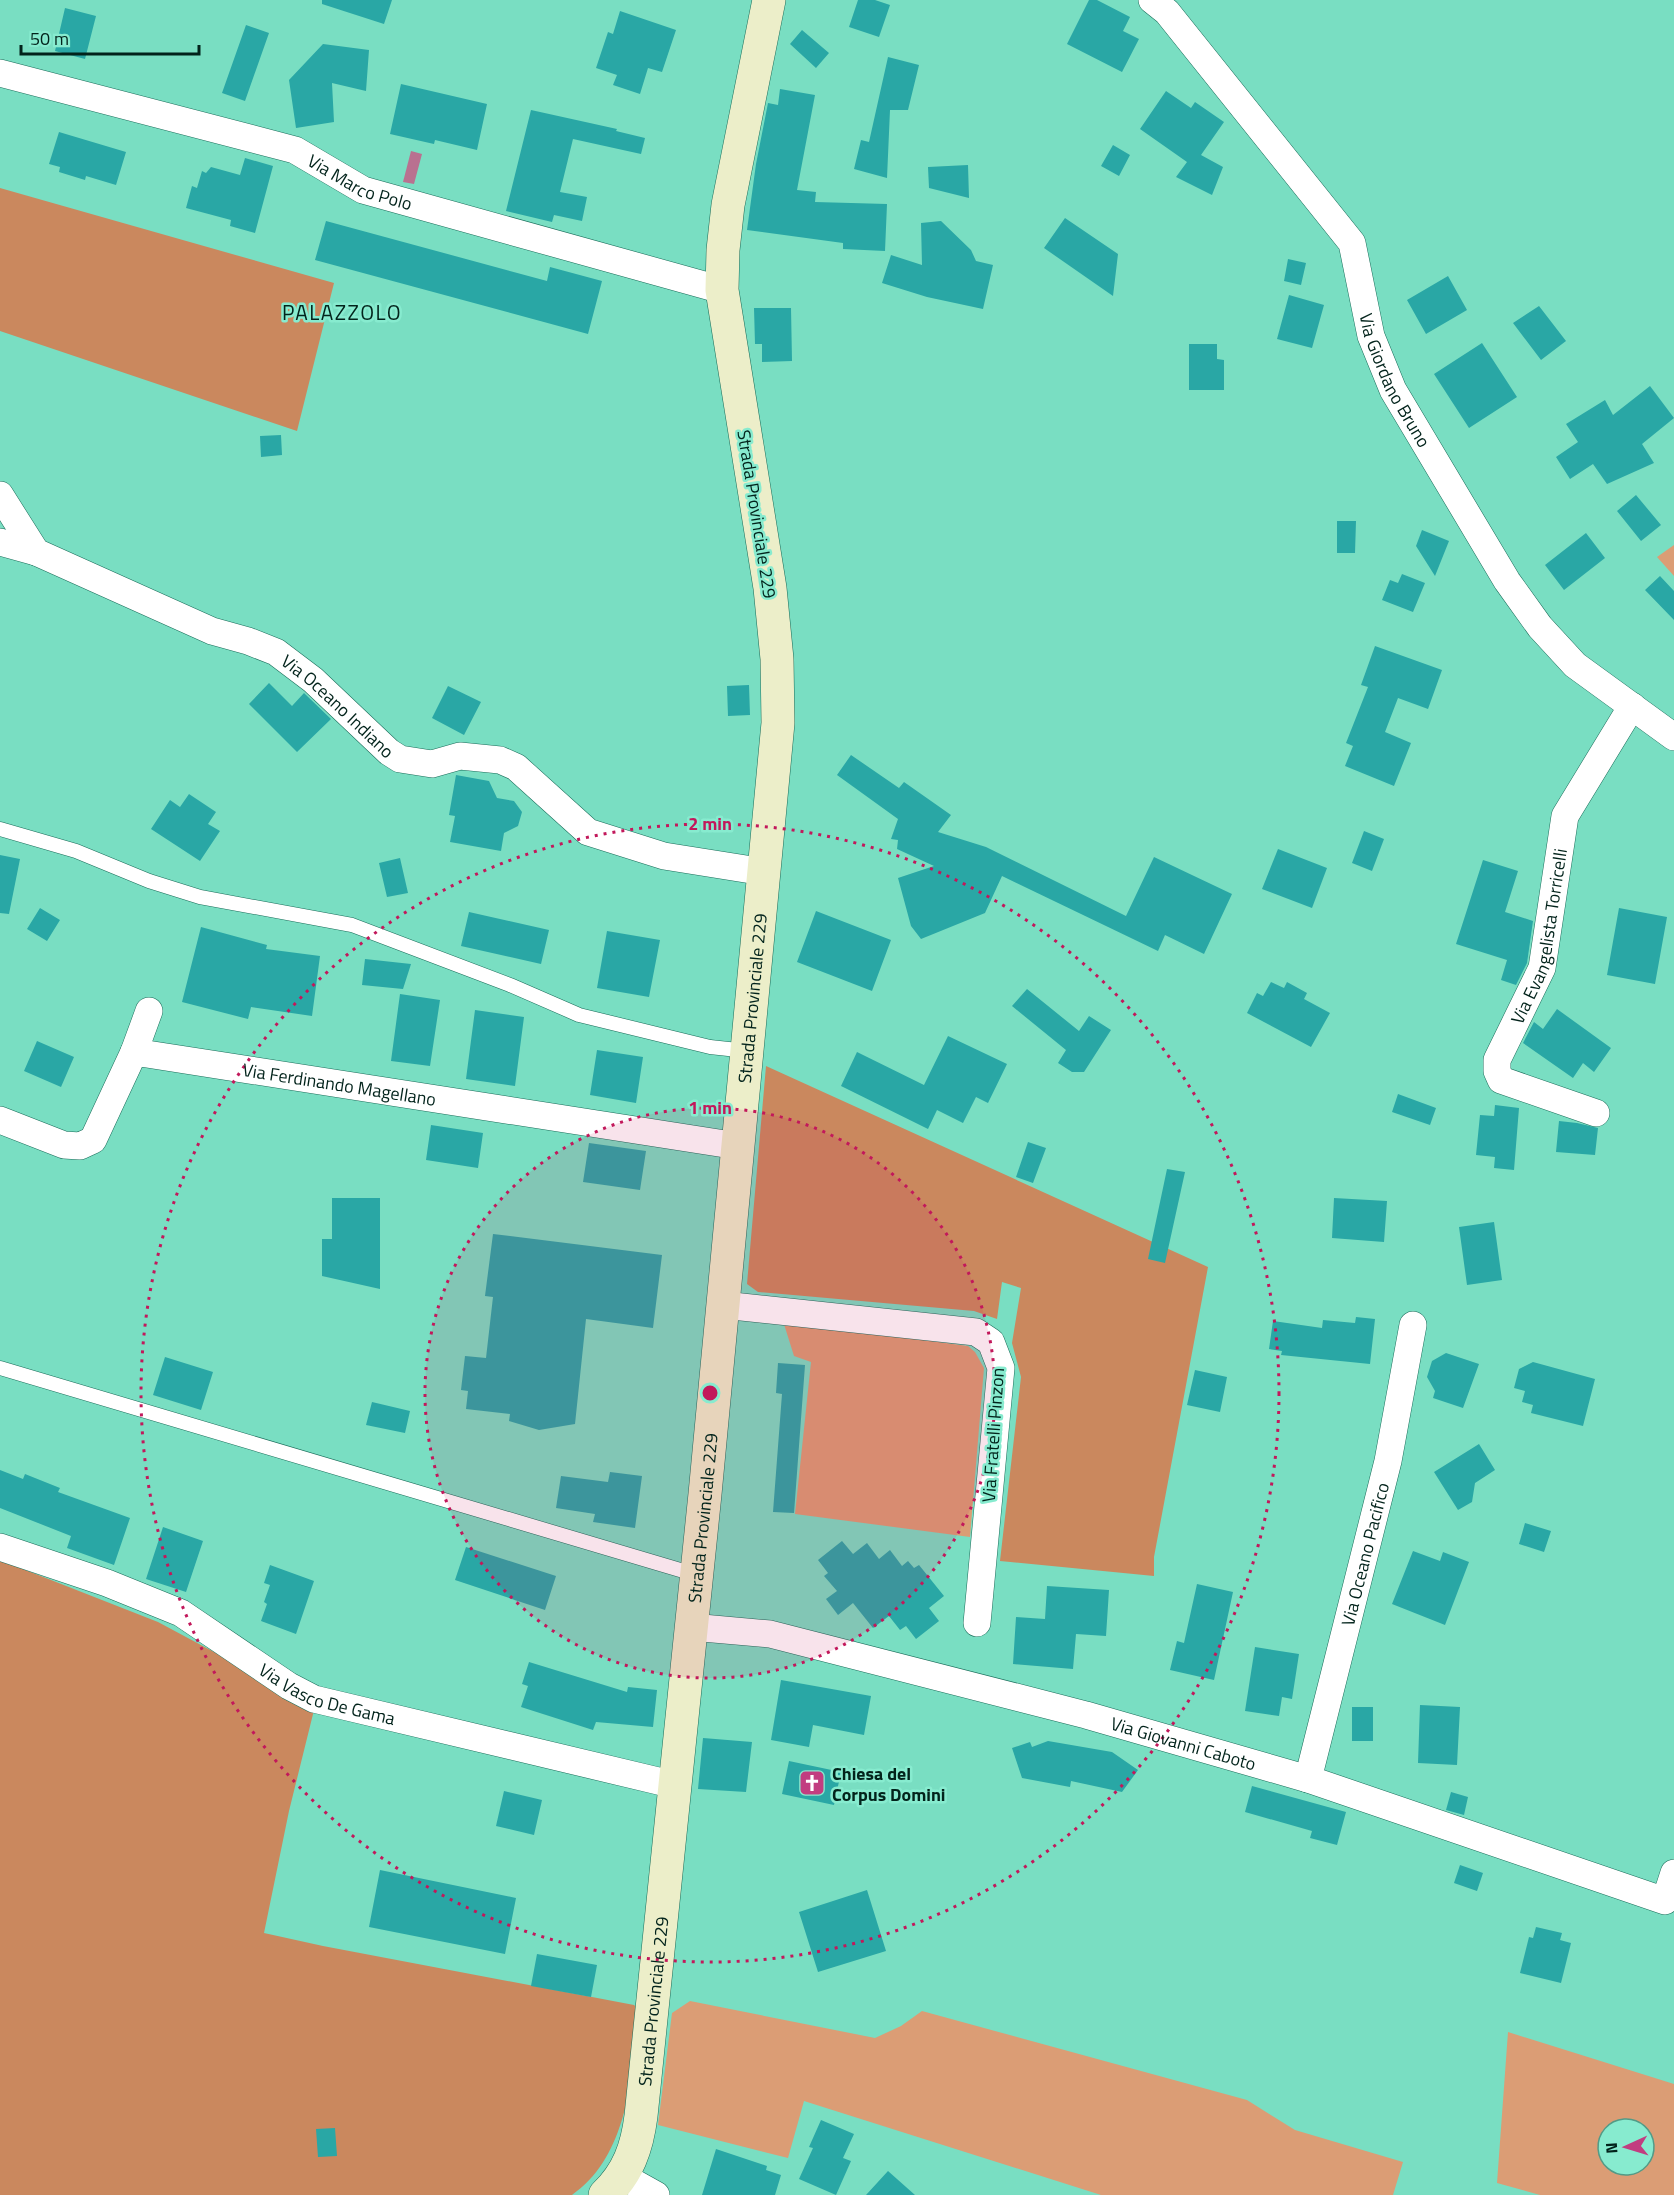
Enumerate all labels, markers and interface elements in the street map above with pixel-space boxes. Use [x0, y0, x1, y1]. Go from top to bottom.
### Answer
scale bar [21, 18, 200, 56]
text: 50 m [30, 25, 69, 52]
street label: Via Marco Polo [303, 147, 415, 217]
district label: PALAZZOLO [282, 296, 402, 328]
street label: Via Giordano Bruno [1353, 311, 1438, 452]
street label: Strada Provinciale 229 [730, 428, 784, 600]
street label: Via Oceano Indiano [276, 647, 401, 764]
text: 2 min [688, 810, 732, 837]
street label: Via Evangelista Torricelli [1503, 846, 1573, 1028]
street label: Strada Provinciale 229 [730, 912, 773, 1084]
street label: Via Ferdinando Magellano [241, 1056, 438, 1112]
text: 1 min [688, 1094, 732, 1121]
street label: Via Fratelli Pinzon [975, 1367, 1011, 1503]
centre of rings [700, 1383, 720, 1403]
street label: Strada Provinciale 229 [680, 1432, 724, 1604]
street label: Via Oceano Pacifico [1334, 1479, 1396, 1629]
street label: Via Vasco De Gama [254, 1656, 398, 1731]
street label: Via Giovanni Caboto [1108, 1709, 1259, 1777]
place label: Chiesa del Corpus Domini [832, 1760, 946, 1808]
church icon: Chiesa del Corpus Domini [797, 1768, 827, 1798]
street label: Strada Provinciale 229 [631, 1915, 675, 2087]
north arrow [1596, 2117, 1656, 2177]
text: N [1599, 2142, 1623, 2154]

